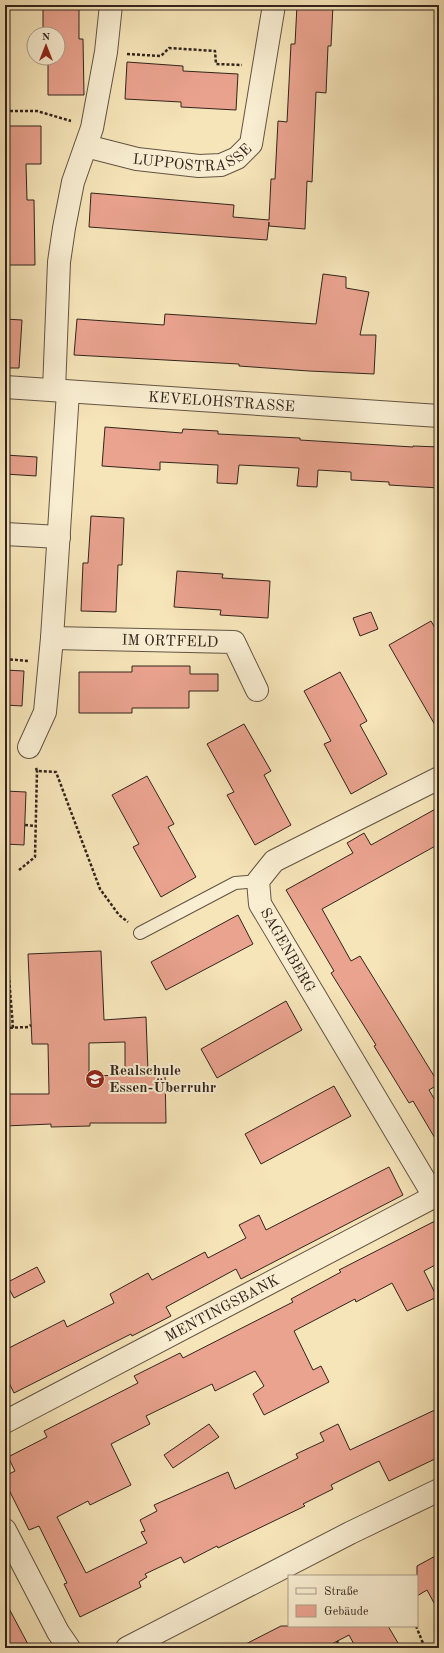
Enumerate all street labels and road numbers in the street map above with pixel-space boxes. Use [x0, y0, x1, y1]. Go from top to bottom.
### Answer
street label: LUPPOSTRASSE [132, 142, 255, 176]
street label: KEVELOHSTRASSE [147, 391, 295, 415]
street label: IM ORTFELD [121, 634, 219, 651]
street label: SAGENBERG [257, 906, 317, 996]
street label: MENTINGSBANK [163, 1273, 282, 1346]

